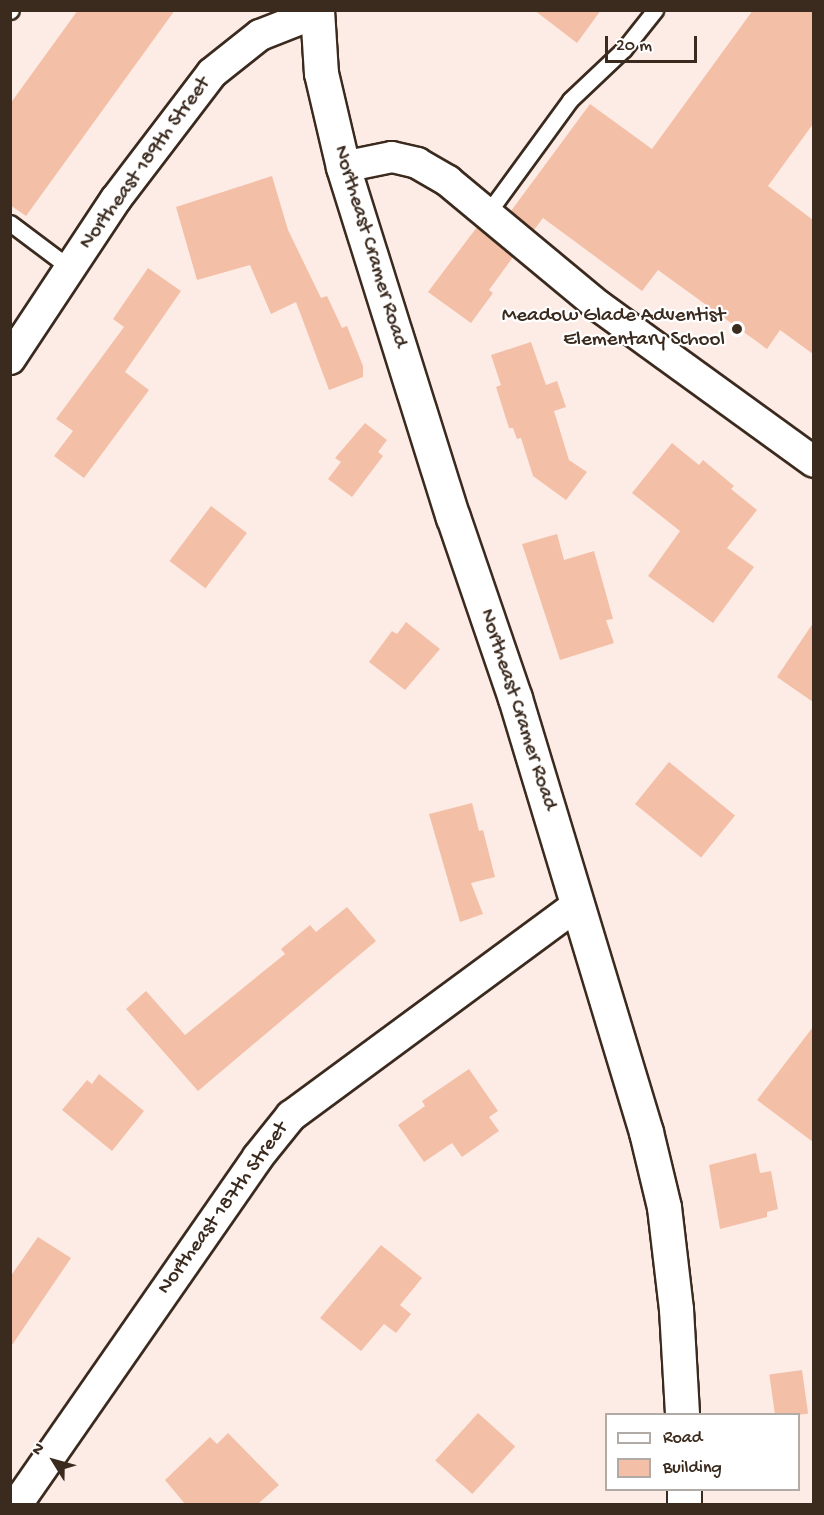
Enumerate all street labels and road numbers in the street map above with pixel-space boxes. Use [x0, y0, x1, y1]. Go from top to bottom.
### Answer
street label: Northeast 189th Street [75, 73, 217, 255]
street label: Northeast Cramer Road [326, 143, 412, 351]
street label: Northeast Cramer Road [473, 606, 561, 814]
street label: Northeast 187th Street [153, 1118, 295, 1300]

